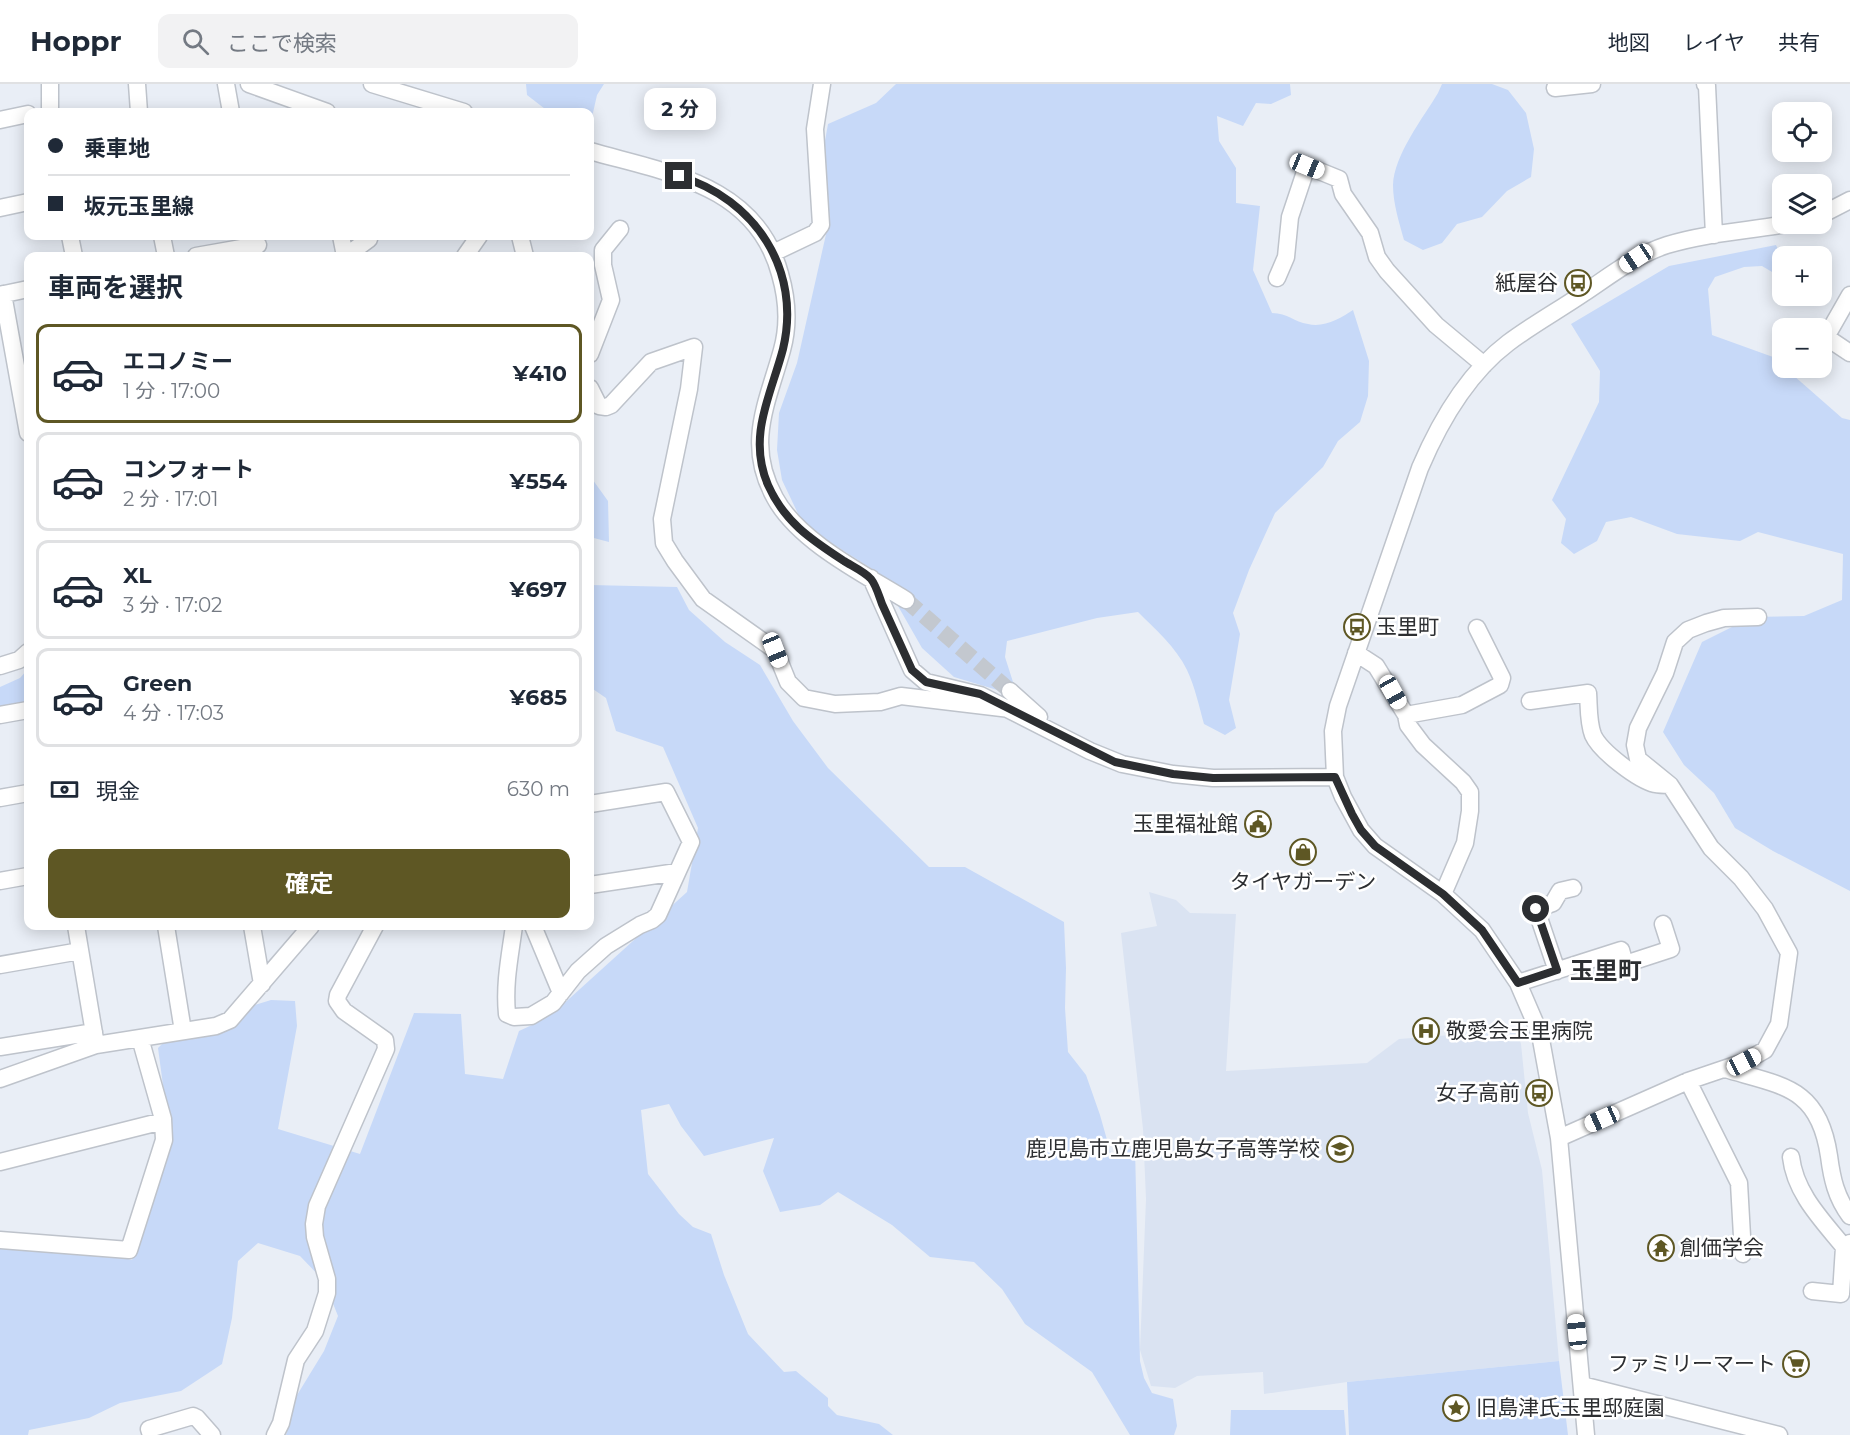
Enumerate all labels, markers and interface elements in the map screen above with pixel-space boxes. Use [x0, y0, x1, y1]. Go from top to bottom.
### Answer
search box [158, 14, 578, 68]
text: Hoppr [30, 24, 122, 58]
icon: search [179, 25, 212, 58]
text: ここで検索 [227, 30, 337, 57]
text: 地図 [1608, 30, 1650, 55]
text: レイヤ [1683, 30, 1745, 55]
text: 共有 [1778, 30, 1820, 55]
callout: 2 分 [643, 89, 715, 131]
text: 2 分 [661, 97, 699, 121]
map controls [1772, 102, 1832, 378]
button: locate [1772, 102, 1832, 162]
text: 乗車地 [84, 135, 150, 162]
car [1287, 151, 1327, 181]
route end [665, 162, 692, 189]
button: layers [1772, 174, 1832, 234]
text: 坂元玉里線 [84, 193, 194, 220]
car [1616, 240, 1656, 276]
button: + [1772, 246, 1832, 306]
bus stop icon: 紙屋谷 [1563, 268, 1593, 298]
place label: 紙屋谷 [1495, 270, 1558, 295]
text: 車両を選択 [48, 271, 183, 304]
button: − [1772, 318, 1832, 378]
icon: car [51, 347, 105, 401]
text: エコノミー [123, 348, 233, 375]
text: ¥410 [513, 360, 567, 387]
text: 1 分 · 17:00 [123, 379, 220, 403]
icon: car [51, 455, 105, 509]
text: コンフォート [123, 456, 254, 483]
text: ¥554 [510, 468, 567, 495]
text: 2 分 · 17:01 [123, 487, 218, 511]
text: XL [123, 562, 152, 589]
icon: car [51, 563, 105, 617]
text: ¥697 [510, 576, 567, 603]
text: 3 分 · 17:02 [123, 593, 222, 617]
bus stop icon: 玉里町 [1342, 612, 1372, 642]
place label: 玉里町 [1376, 614, 1439, 639]
car [760, 630, 790, 670]
text: Green [123, 670, 192, 697]
icon: car [51, 671, 105, 725]
car [1376, 672, 1410, 712]
text: ¥685 [509, 684, 567, 711]
text: 4 分 · 17:03 [123, 701, 224, 725]
icon: cash [48, 773, 81, 806]
text: 630 m [507, 777, 570, 801]
text: 現金 [96, 778, 140, 805]
public building icon: 玉里福祉館 [1243, 809, 1273, 839]
place label: 玉里福祉館 [1133, 811, 1238, 836]
shop icon: タイヤガーデン [1288, 837, 1318, 867]
button: 確定 [48, 849, 570, 918]
place label: タイヤガーデン [1230, 869, 1376, 894]
route start [1522, 895, 1549, 922]
district label: 玉里町 [1570, 956, 1642, 985]
hospital icon: 敬愛会玉里病院 [1411, 1016, 1441, 1046]
place label: 敬愛会玉里病院 [1446, 1018, 1593, 1043]
car [1724, 1046, 1764, 1078]
bus stop icon: 女子高前 [1524, 1078, 1554, 1108]
place label: 女子高前 [1436, 1080, 1520, 1105]
car [1582, 1103, 1622, 1135]
school or university icon: 鹿児島市立鹿児島女子高等学校 [1325, 1134, 1355, 1164]
place label: 鹿児島市立鹿児島女子高等学校 [1026, 1136, 1320, 1161]
temple icon: 創価学会 [1646, 1233, 1676, 1263]
place label: 創価学会 [1680, 1235, 1764, 1260]
car [1566, 1313, 1588, 1351]
supermarket icon: ファミリーマート [1781, 1349, 1811, 1379]
place label: ファミリーマート [1608, 1351, 1776, 1376]
place icon: 旧島津氏玉里邸庭園 [1441, 1393, 1471, 1423]
place label: 旧島津氏玉里邸庭園 [1476, 1395, 1665, 1420]

